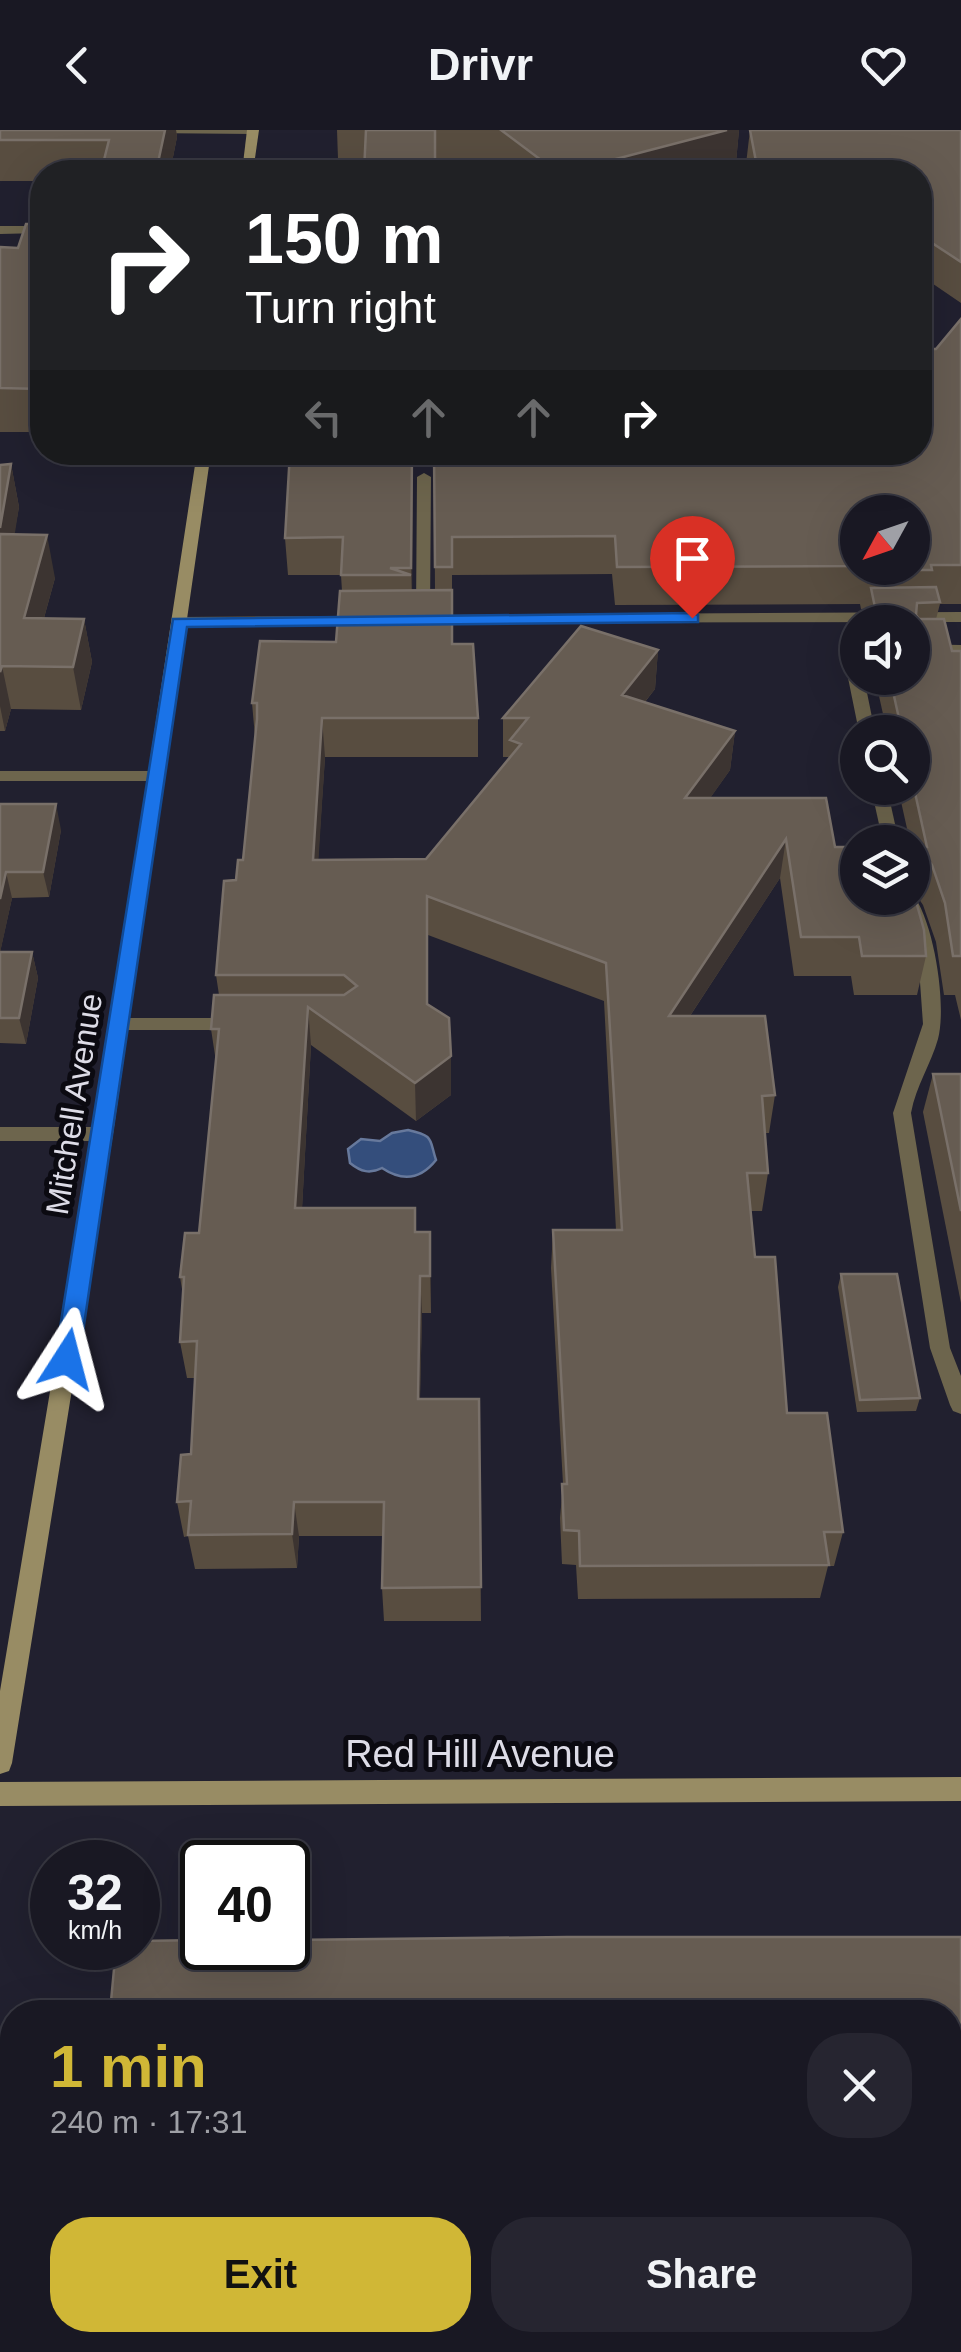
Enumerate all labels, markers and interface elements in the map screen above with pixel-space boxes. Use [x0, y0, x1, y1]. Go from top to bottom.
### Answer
icon: back [50, 38, 105, 93]
icon: heart [856, 38, 911, 93]
text: Drivr [428, 39, 533, 90]
icon: right [80, 200, 210, 330]
text: 150 m [245, 200, 443, 278]
text: Turn right [245, 282, 436, 333]
icon: left [296, 390, 351, 445]
icon: ahead [401, 390, 456, 445]
icon: ahead [506, 390, 561, 445]
icon: right [611, 390, 666, 445]
north arrow [840, 495, 930, 585]
map controls [840, 495, 930, 915]
pin [650, 516, 735, 619]
icon: arrive [665, 531, 720, 586]
button: sound [840, 605, 930, 695]
button: search [840, 715, 930, 805]
button: layers [840, 825, 930, 915]
street label: Mitchell Avenue [39, 991, 109, 1217]
position arrow [15, 1307, 119, 1411]
street label: Red Hill Avenue [345, 1733, 615, 1775]
speed limit sign: 40 [180, 1840, 310, 1970]
text: 32 [67, 1865, 123, 1921]
text: km/h [68, 1916, 122, 1944]
text: 1 min [50, 2033, 207, 2100]
button: close [807, 2033, 912, 2138]
text: 240 m · 17:31 [50, 2104, 247, 2140]
button: Exit [50, 2217, 471, 2332]
button: Share [491, 2217, 912, 2332]

